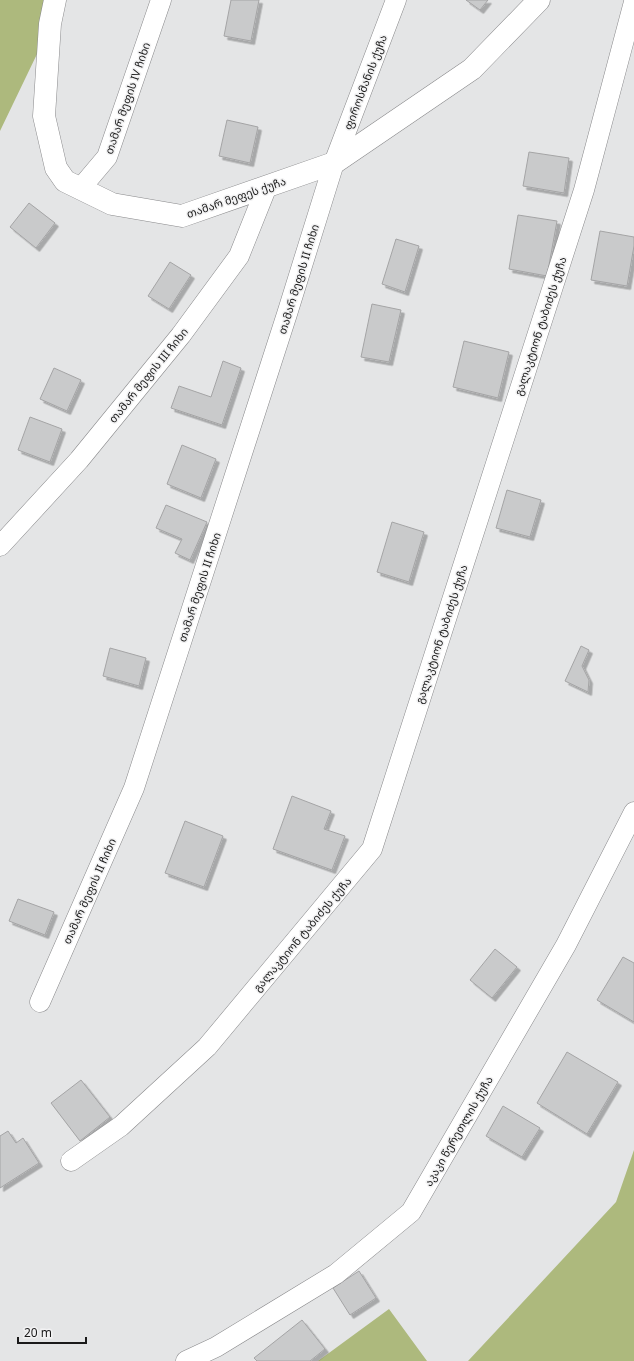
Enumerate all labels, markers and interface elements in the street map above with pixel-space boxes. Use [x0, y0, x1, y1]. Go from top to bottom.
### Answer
street label: ფიროსმანის ქუჩა [340, 32, 390, 132]
street label: თამარ მეფის IV ჩიხი [101, 40, 153, 156]
street label: თამარ მეფეს ქუჩა [184, 173, 288, 221]
street label: თამარ მეფის II ჩიხი [274, 222, 322, 336]
street label: გალაკტიონ ტაბიძეს ქუჩა [510, 255, 570, 397]
street label: თამარ მეფის III ჩიხი [105, 324, 191, 426]
street label: თამარ მეფის II ჩიხი [174, 530, 224, 644]
street label: გალაკტიონ ტაბიძეს ქუჩა [411, 563, 471, 705]
street label: თამარ მეფის II ჩიხი [59, 836, 119, 946]
street label: გალაკტიონ ტაბიძეს ქუჩა [250, 874, 354, 994]
street label: აკაკი წერეთლის ქუჩა [420, 1073, 496, 1189]
scale bar [18, 1319, 86, 1345]
text: 20 m [24, 1324, 52, 1341]

